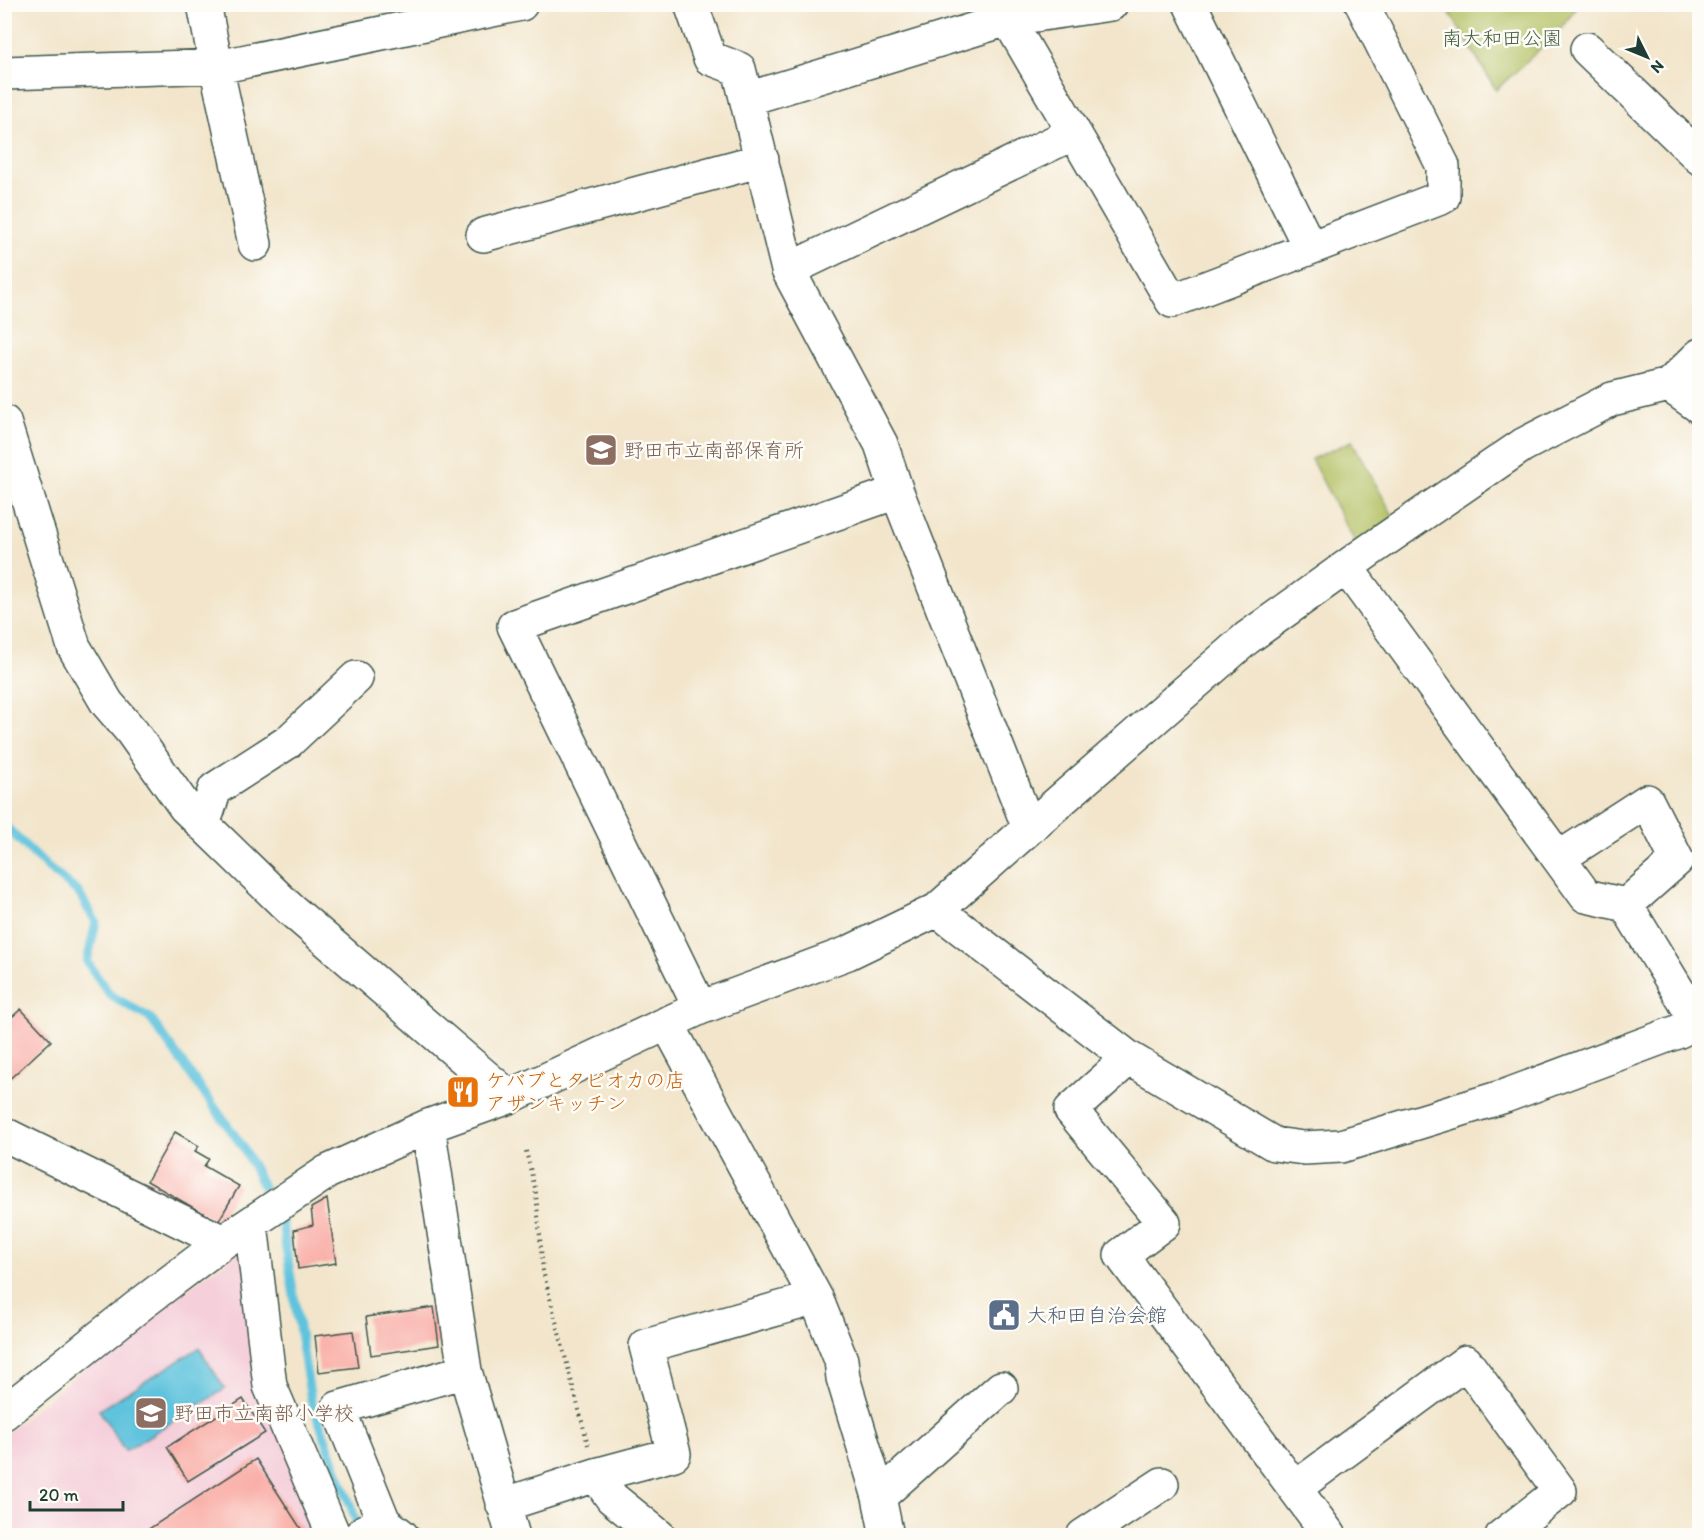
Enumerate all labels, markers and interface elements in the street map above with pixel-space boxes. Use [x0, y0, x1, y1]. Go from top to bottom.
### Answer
park label: 南大和田公園 [1442, 26, 1562, 50]
north arrow [1617, 27, 1677, 87]
text: N [1647, 56, 1668, 77]
school or university icon: 野田市立南部保育所 [583, 432, 619, 468]
place label: 野田市立南部保育所 [624, 438, 804, 462]
place label: ケバブとタピオカの店 アザンキッチン [486, 1068, 685, 1115]
restaurant icon: ケバブとタピオカの店 アザンキッチン [445, 1074, 481, 1110]
public building icon: 大和田自治会館 [986, 1297, 1022, 1333]
place label: 大和田自治会館 [1027, 1303, 1167, 1327]
school or university icon: 野田市立南部小学校 [133, 1395, 169, 1431]
place label: 野田市立南部小学校 [174, 1401, 354, 1425]
scale bar [30, 1474, 123, 1512]
text: 20 m [39, 1484, 79, 1506]

